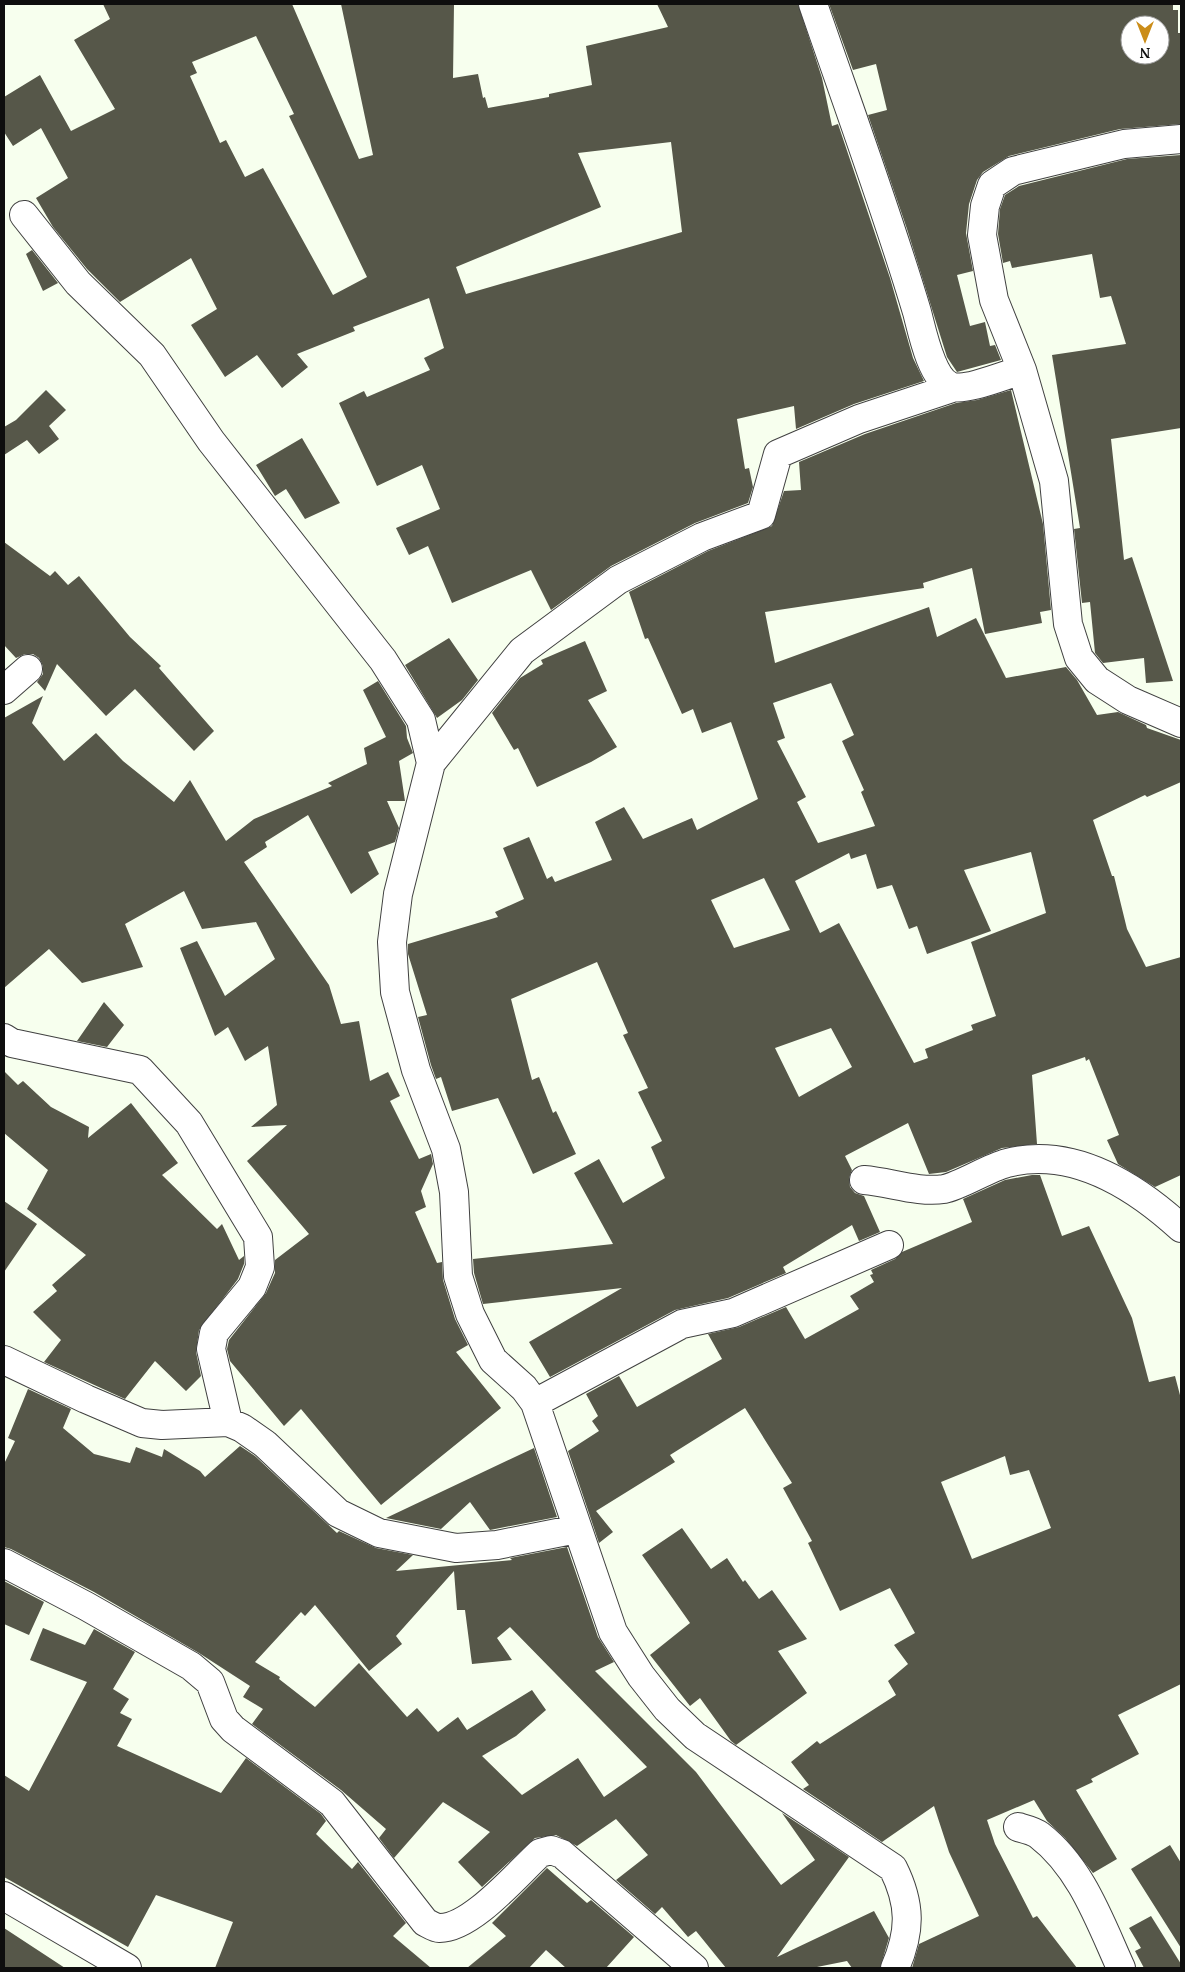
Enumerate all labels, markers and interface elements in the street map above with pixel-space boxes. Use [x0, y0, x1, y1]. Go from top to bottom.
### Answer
north arrow [1120, 15, 1170, 65]
text: N [1139, 44, 1150, 63]

